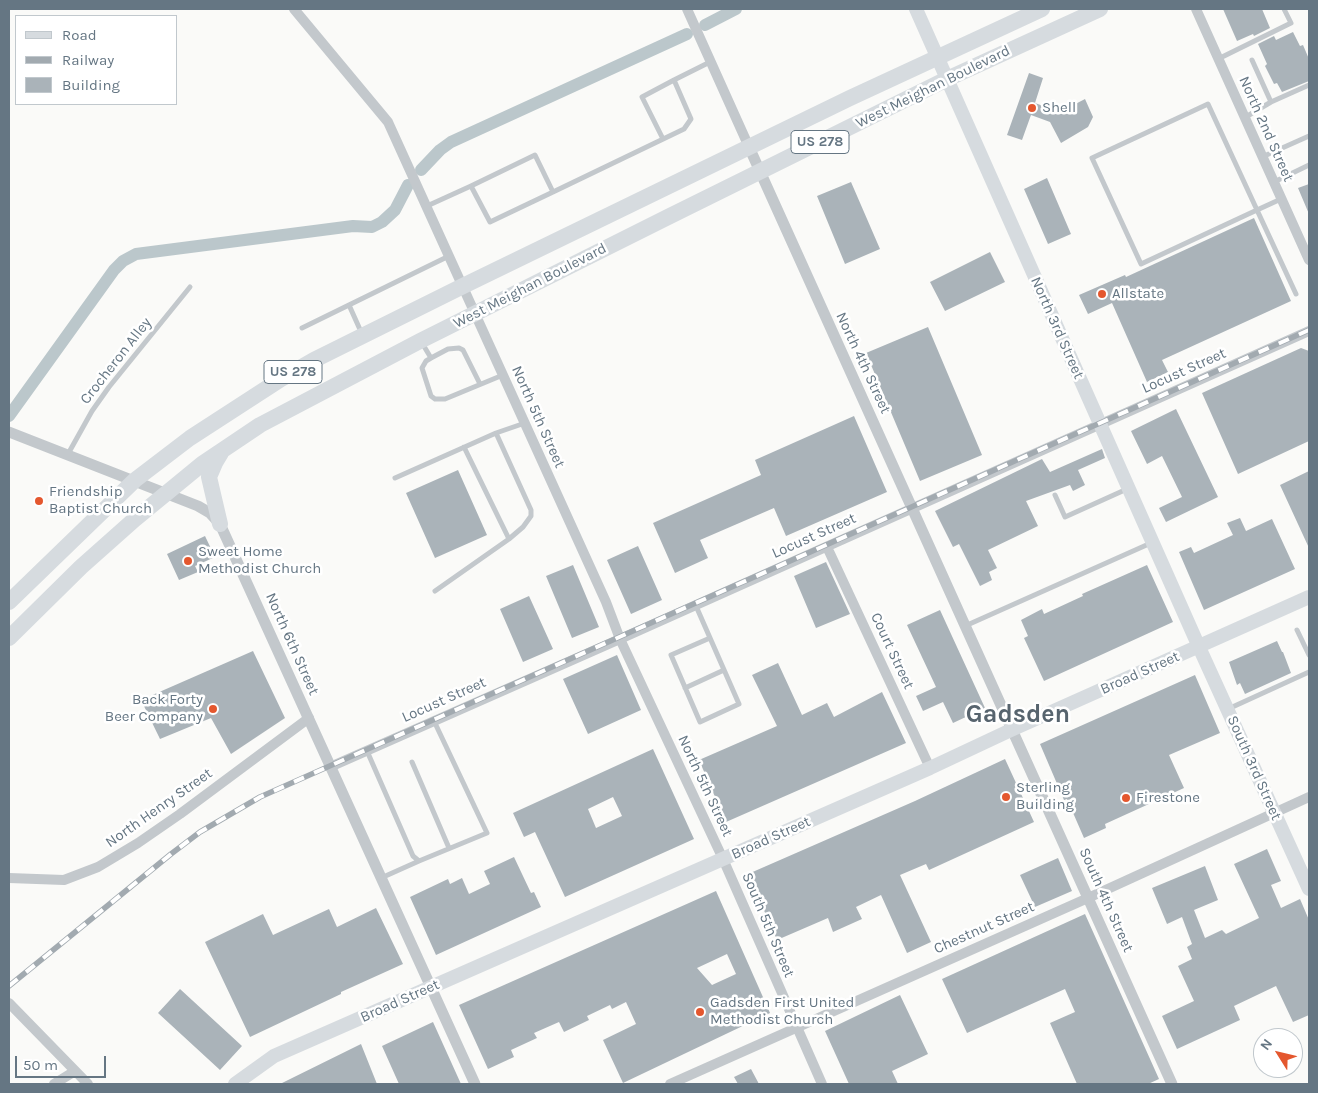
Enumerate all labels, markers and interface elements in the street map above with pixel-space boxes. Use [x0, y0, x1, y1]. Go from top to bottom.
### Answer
legend [15, 15, 178, 105]
text: Road [62, 26, 97, 44]
street label: West Meighan Boulevard [853, 42, 1013, 132]
text: Railway [62, 51, 114, 69]
street label: North 2nd Street [1235, 73, 1297, 185]
text: Building [62, 76, 120, 94]
place label: Shell [1042, 99, 1076, 117]
marker: Shell [1026, 102, 1038, 114]
road number: US 278 [791, 130, 849, 154]
street label: West Meighan Boulevard [450, 239, 610, 333]
street label: North 3rd Street [1026, 274, 1088, 382]
place label: Allstate [1112, 285, 1164, 303]
marker: Allstate [1096, 288, 1108, 300]
street label: North 4th Street [832, 309, 894, 417]
street label: Crocheron Alley [77, 314, 155, 408]
street label: Locust Street [1139, 344, 1229, 398]
road number: US 278 [264, 361, 322, 384]
street label: North 5th Street [507, 363, 569, 471]
place label: Friendship Baptist Church [49, 483, 152, 518]
marker: Friendship Baptist Church [33, 495, 45, 507]
street label: Locust Street [769, 509, 859, 563]
place label: Sweet Home Methodist Church [198, 543, 321, 578]
marker: Sweet Home Methodist Church [182, 555, 194, 567]
street label: North 6th Street [261, 590, 323, 698]
street label: Court Street [866, 610, 918, 692]
street label: Broad Street [1098, 648, 1182, 698]
street label: Locust Street [399, 673, 489, 727]
place label: Back Forty Beer Company [105, 691, 203, 726]
district label: Gadsden [966, 700, 1070, 730]
marker: Back Forty Beer Company [207, 703, 219, 715]
street label: South 3rd Street [1223, 713, 1285, 823]
street label: North 5th Street [674, 732, 736, 840]
street label: North Henry Street [102, 764, 216, 852]
place label: Sterling Building [1016, 779, 1074, 814]
place label: Firestone [1136, 789, 1200, 807]
marker: Sterling Building [1000, 791, 1012, 803]
marker: Firestone [1120, 792, 1132, 804]
street label: Broad Street [729, 813, 813, 863]
street label: South 4th Street [1075, 845, 1137, 955]
street label: South 5th Street [738, 870, 798, 980]
street label: Chestnut Street [931, 898, 1037, 958]
street label: Broad Street [358, 976, 442, 1026]
place label: Gadsden First United Methodist Church [710, 994, 854, 1029]
marker: Gadsden First United Methodist Church [694, 1006, 706, 1018]
north arrow [1253, 1028, 1303, 1078]
text: N [1256, 1035, 1276, 1054]
scale bar [18, 1046, 109, 1078]
text: 50 m [23, 1056, 58, 1074]

